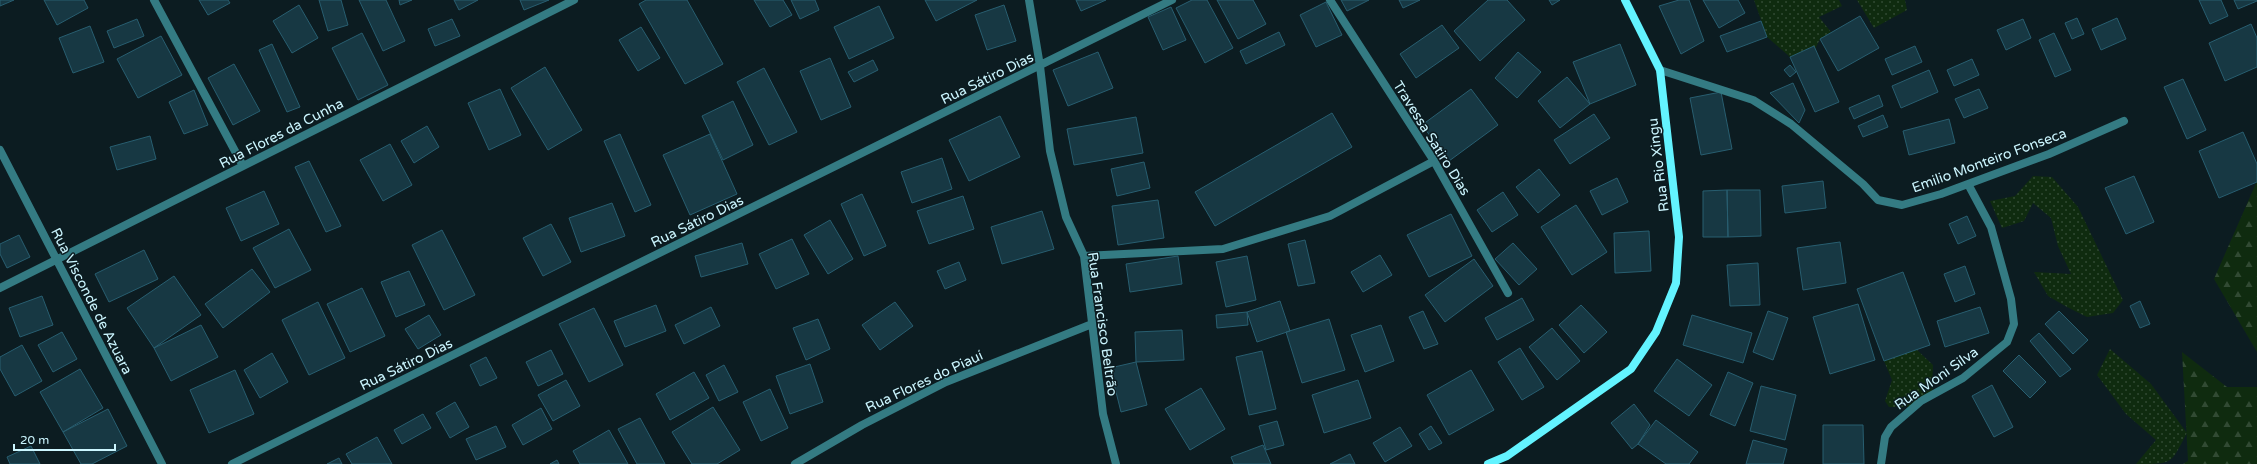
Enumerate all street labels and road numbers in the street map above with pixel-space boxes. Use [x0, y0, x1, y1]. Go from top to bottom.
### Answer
street label: Rua Sátiro Dias [938, 49, 1037, 108]
street label: Travessa Satiro Dias [1389, 78, 1474, 199]
street label: Rua Flores da Cunha [216, 95, 346, 172]
street label: Rua Rio Xingu [1644, 117, 1673, 213]
street label: Emilio Monteiro Fonseca [1909, 125, 2069, 196]
street label: Rua Sátiro Dias [648, 192, 747, 251]
street label: Rua Visconde de Azuara [47, 225, 136, 377]
street label: Rua Francisco Beltrão [1084, 251, 1121, 397]
street label: Rua Sátiro Dias [357, 335, 456, 394]
street label: Rua Moni Silva [1891, 343, 1981, 414]
street label: Rua Flores do Piauí [863, 347, 986, 416]

